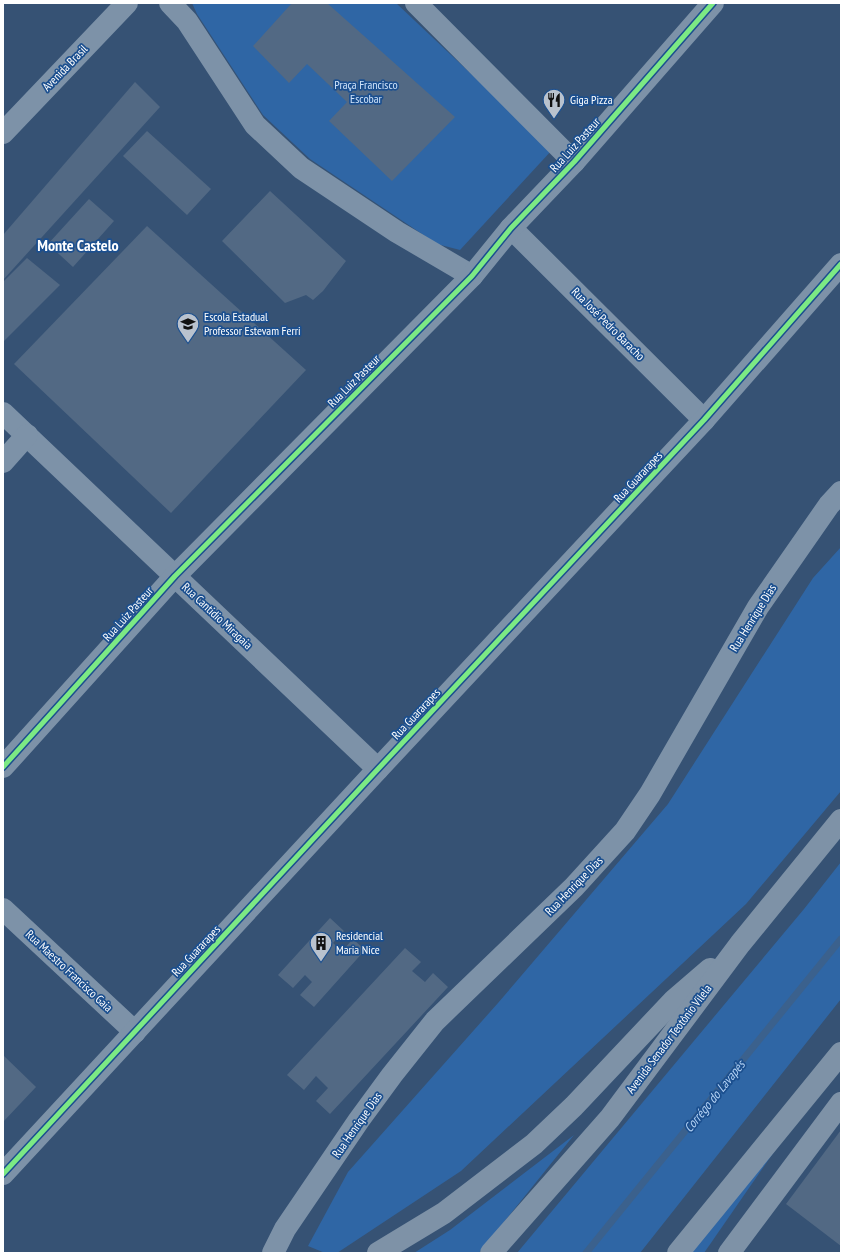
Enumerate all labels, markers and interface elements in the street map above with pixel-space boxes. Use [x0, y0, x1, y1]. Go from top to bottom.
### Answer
street label: Avenida Brasil [39, 41, 91, 94]
park label: Praça Francisco Escobar [334, 77, 398, 106]
restaurant icon: Giga Pizza [541, 87, 567, 120]
place label: Giga Pizza [570, 92, 613, 107]
street label: Rua Luiz Pasteur [546, 114, 603, 175]
district label: Monte Castelo [37, 235, 119, 255]
street label: Rua José Pedro Baracho [569, 284, 648, 363]
place label: Escola Estadual Professor Estevam Ferri [204, 309, 301, 338]
school or university icon: Escola Estadual Professor Estevam Ferri [175, 311, 201, 344]
street label: Rua Luiz Pasteur [324, 351, 384, 410]
street label: Rua Guararapes [610, 448, 665, 505]
street label: Rua Cantidio Miragaia [179, 579, 256, 652]
street label: Rua Henrique Dias [726, 581, 779, 654]
street label: Rua Luiz Pasteur [99, 583, 156, 644]
street label: Rua Guararapes [388, 685, 443, 742]
street label: Rua Henrique Dias [542, 853, 606, 918]
street label: Rua Guararapes [168, 922, 223, 979]
street label: Rua Maestro Francisco Gaia [23, 927, 116, 1015]
place label: Residencial Maria Nice [336, 928, 383, 957]
building icon: Residencial Maria Nice [308, 930, 334, 963]
street label: Avenida Senador Teotônio Vilela [623, 981, 715, 1096]
water label: Corrégo do Lavapés [680, 1056, 750, 1136]
street label: Rua Henrique Dias [329, 1089, 385, 1160]

